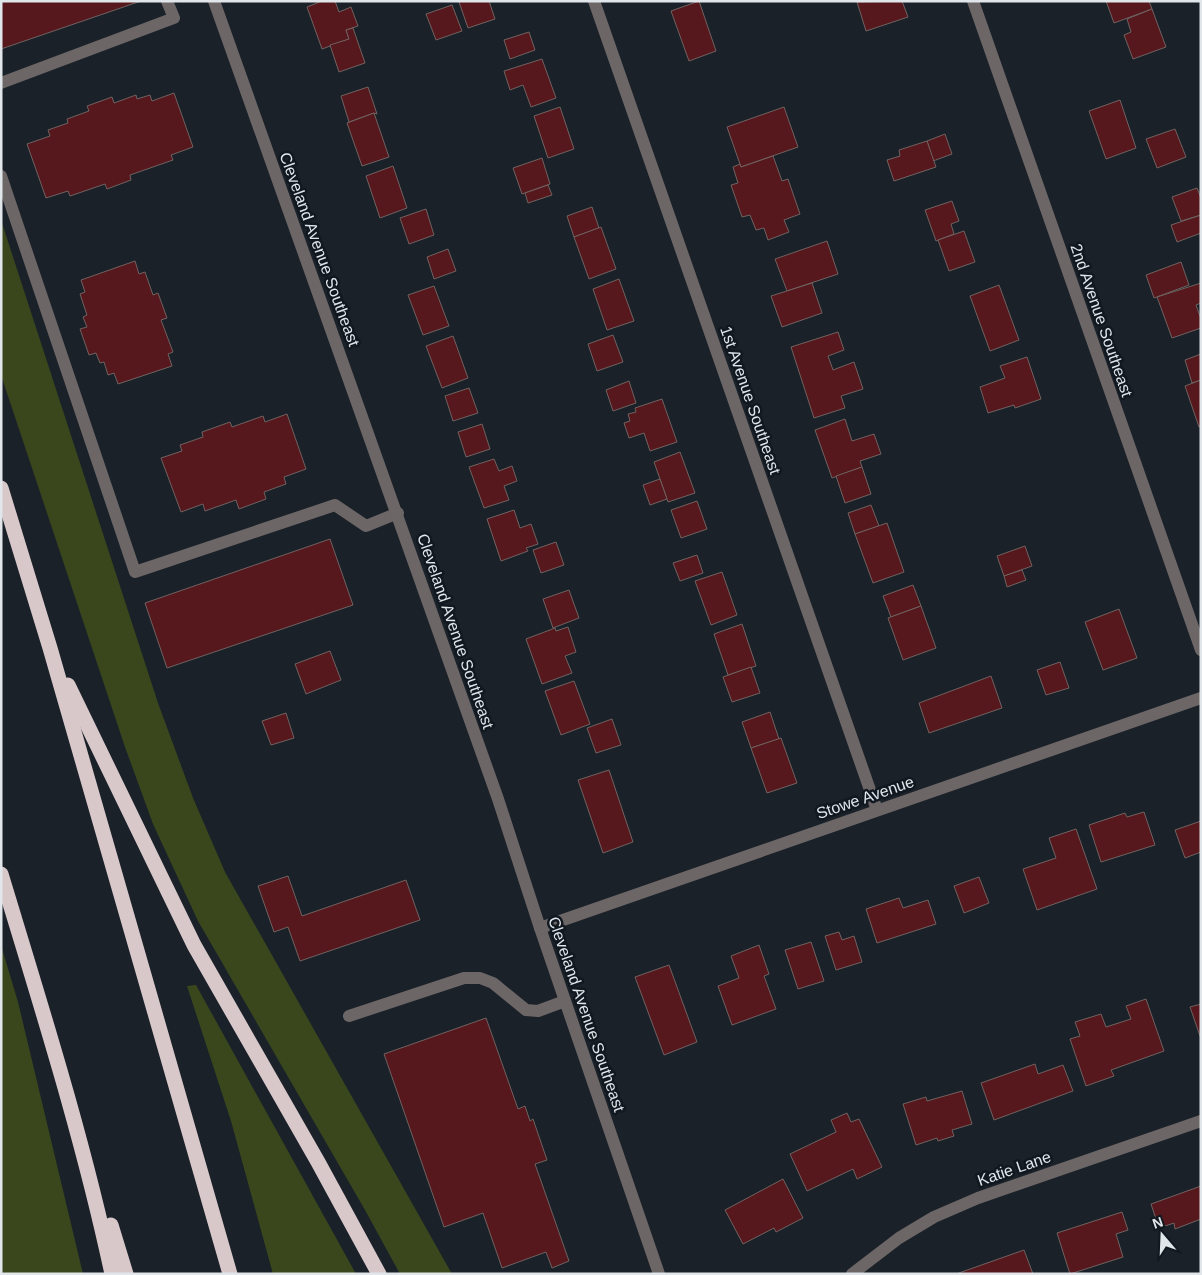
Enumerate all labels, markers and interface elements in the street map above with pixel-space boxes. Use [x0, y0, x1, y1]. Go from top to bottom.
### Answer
street label: Cleveland Avenue Southeast [276, 150, 363, 349]
street label: 2nd Avenue Southeast [1067, 241, 1136, 399]
street label: 1st Avenue Southeast [717, 324, 784, 477]
street label: Cleveland Avenue Southeast [414, 531, 497, 731]
street label: Stowe Avenue [814, 773, 916, 822]
street label: Cleveland Avenue Southeast [545, 914, 628, 1114]
street label: Katie Lane [975, 1148, 1053, 1189]
north arrow [1137, 1210, 1187, 1260]
text: N [1150, 1213, 1165, 1232]

